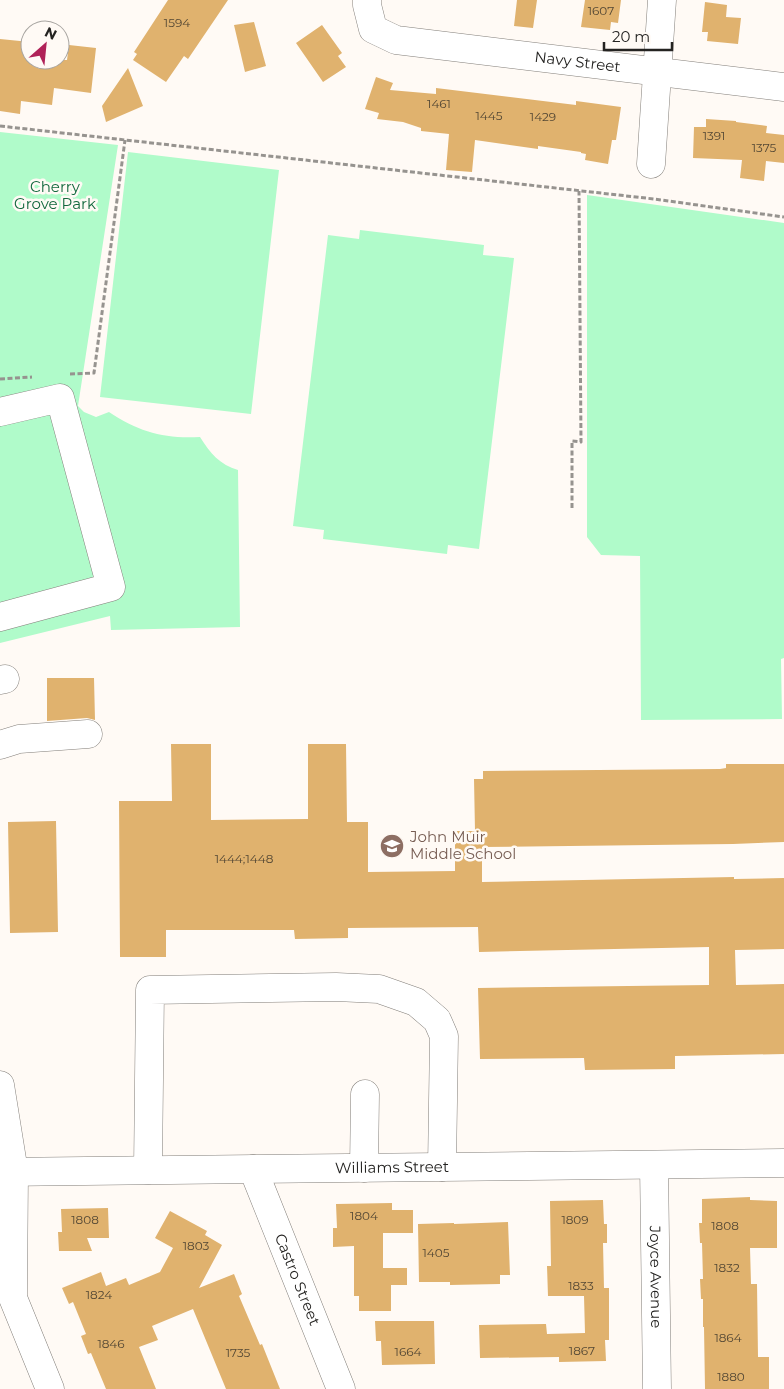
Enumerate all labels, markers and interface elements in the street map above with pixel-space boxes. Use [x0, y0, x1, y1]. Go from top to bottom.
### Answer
house number: 1607 [588, 3, 614, 18]
house number: 1594 [164, 15, 190, 30]
north arrow [20, 20, 70, 70]
scale bar [604, 20, 672, 52]
text: N [42, 23, 60, 44]
text: 20 m [612, 27, 650, 46]
street label: Navy Street [533, 47, 622, 76]
house number: 1461 [427, 96, 451, 111]
house number: 1445 [476, 108, 503, 123]
house number: 1429 [530, 109, 556, 124]
house number: 1391 [703, 128, 725, 143]
house number: 1375 [752, 140, 776, 155]
park label: Cherry Grove Park [14, 177, 96, 213]
place label: John Muir Middle School [409, 827, 516, 863]
school or university icon: John Muir Middle School [379, 833, 405, 859]
house number: 1444;1448 [215, 851, 274, 866]
street label: Williams Street [335, 1157, 449, 1177]
house number: 1804 [350, 1208, 378, 1223]
house number: 1808 [71, 1212, 99, 1227]
house number: 1809 [561, 1212, 589, 1227]
house number: 1808 [711, 1218, 739, 1233]
street label: Joyce Avenue [646, 1225, 666, 1328]
street label: Castro Street [271, 1231, 325, 1328]
house number: 1803 [183, 1238, 210, 1253]
house number: 1405 [422, 1245, 450, 1260]
house number: 1832 [714, 1260, 740, 1275]
house number: 1833 [568, 1278, 594, 1293]
house number: 1824 [86, 1287, 112, 1302]
house number: 1864 [714, 1330, 742, 1345]
house number: 1846 [97, 1336, 125, 1351]
house number: 1867 [569, 1343, 595, 1358]
house number: 1664 [395, 1344, 422, 1359]
house number: 1735 [226, 1345, 251, 1360]
house number: 1880 [717, 1369, 745, 1384]

